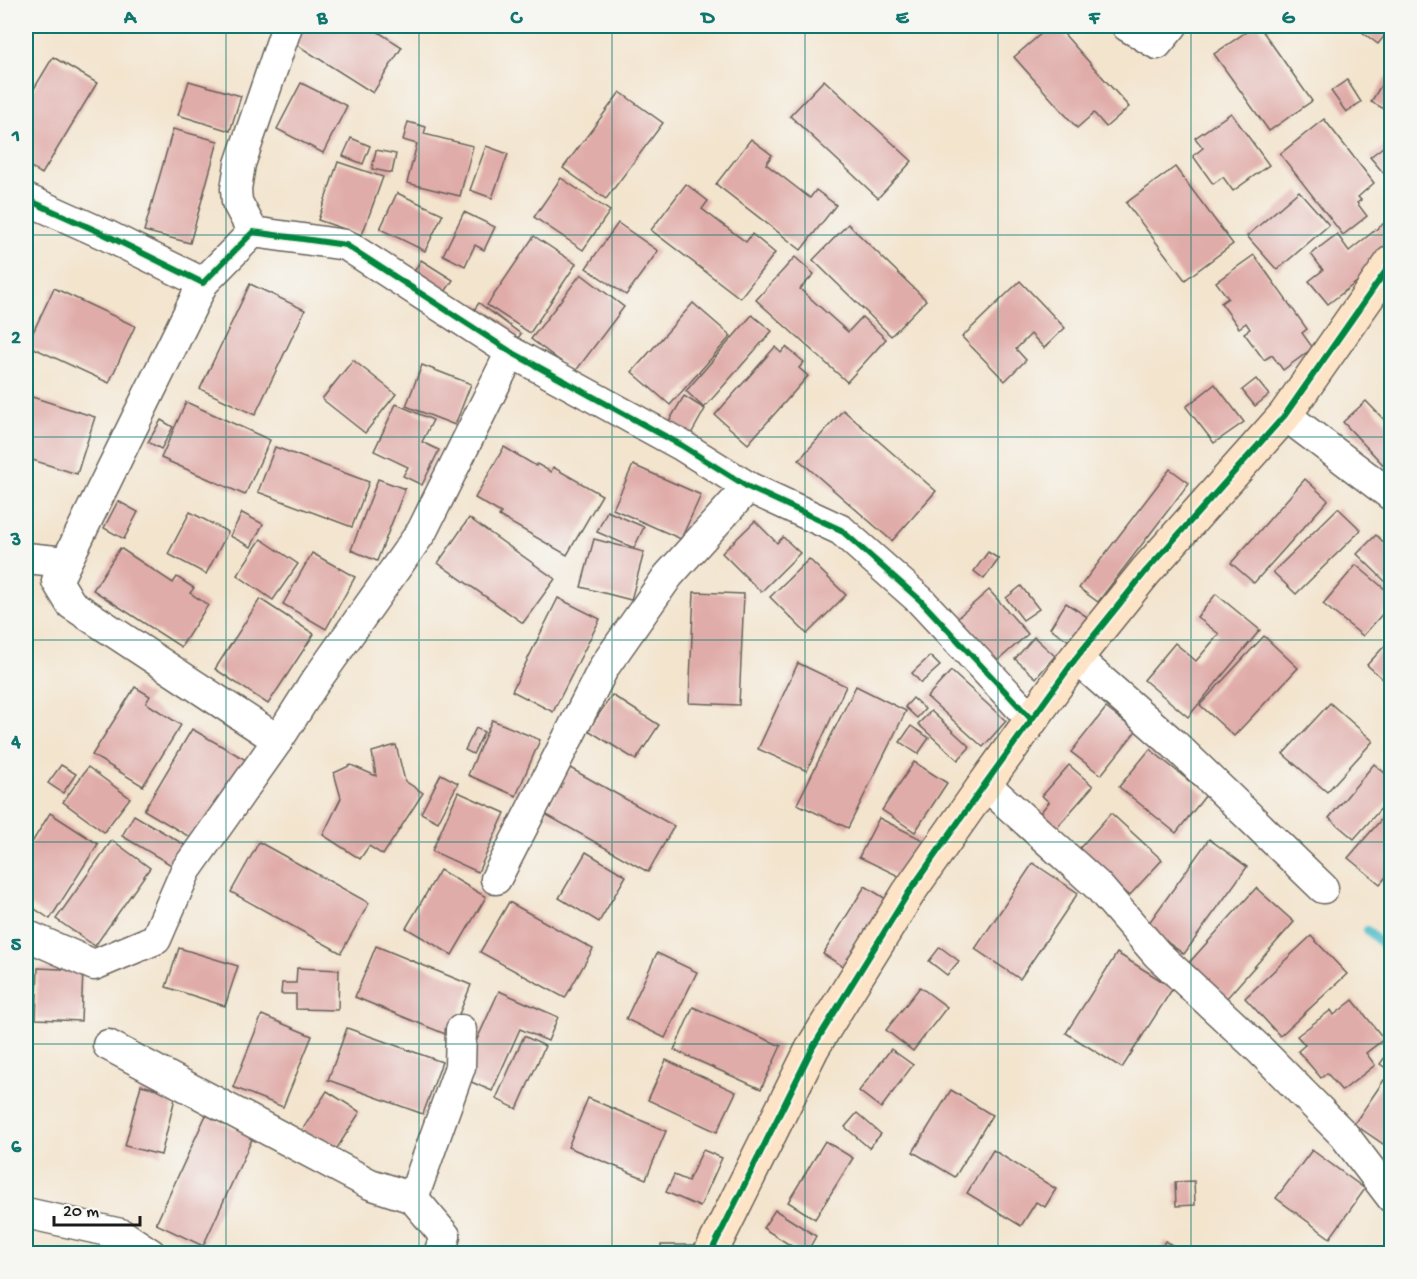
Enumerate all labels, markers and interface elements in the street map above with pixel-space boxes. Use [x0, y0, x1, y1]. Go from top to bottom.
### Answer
text: A [123, 8, 138, 31]
text: B [316, 8, 328, 31]
text: C [510, 8, 524, 31]
text: D [699, 8, 715, 31]
text: E [896, 8, 910, 31]
text: F [1088, 8, 1101, 31]
text: G [1282, 8, 1296, 31]
text: 1 [11, 126, 20, 149]
text: 2 [11, 328, 21, 351]
text: 3 [10, 530, 21, 553]
text: 4 [10, 732, 21, 755]
text: 5 [11, 935, 22, 958]
text: 6 [11, 1137, 22, 1160]
scale bar [54, 1189, 140, 1227]
text: 20 m [63, 1202, 99, 1223]

